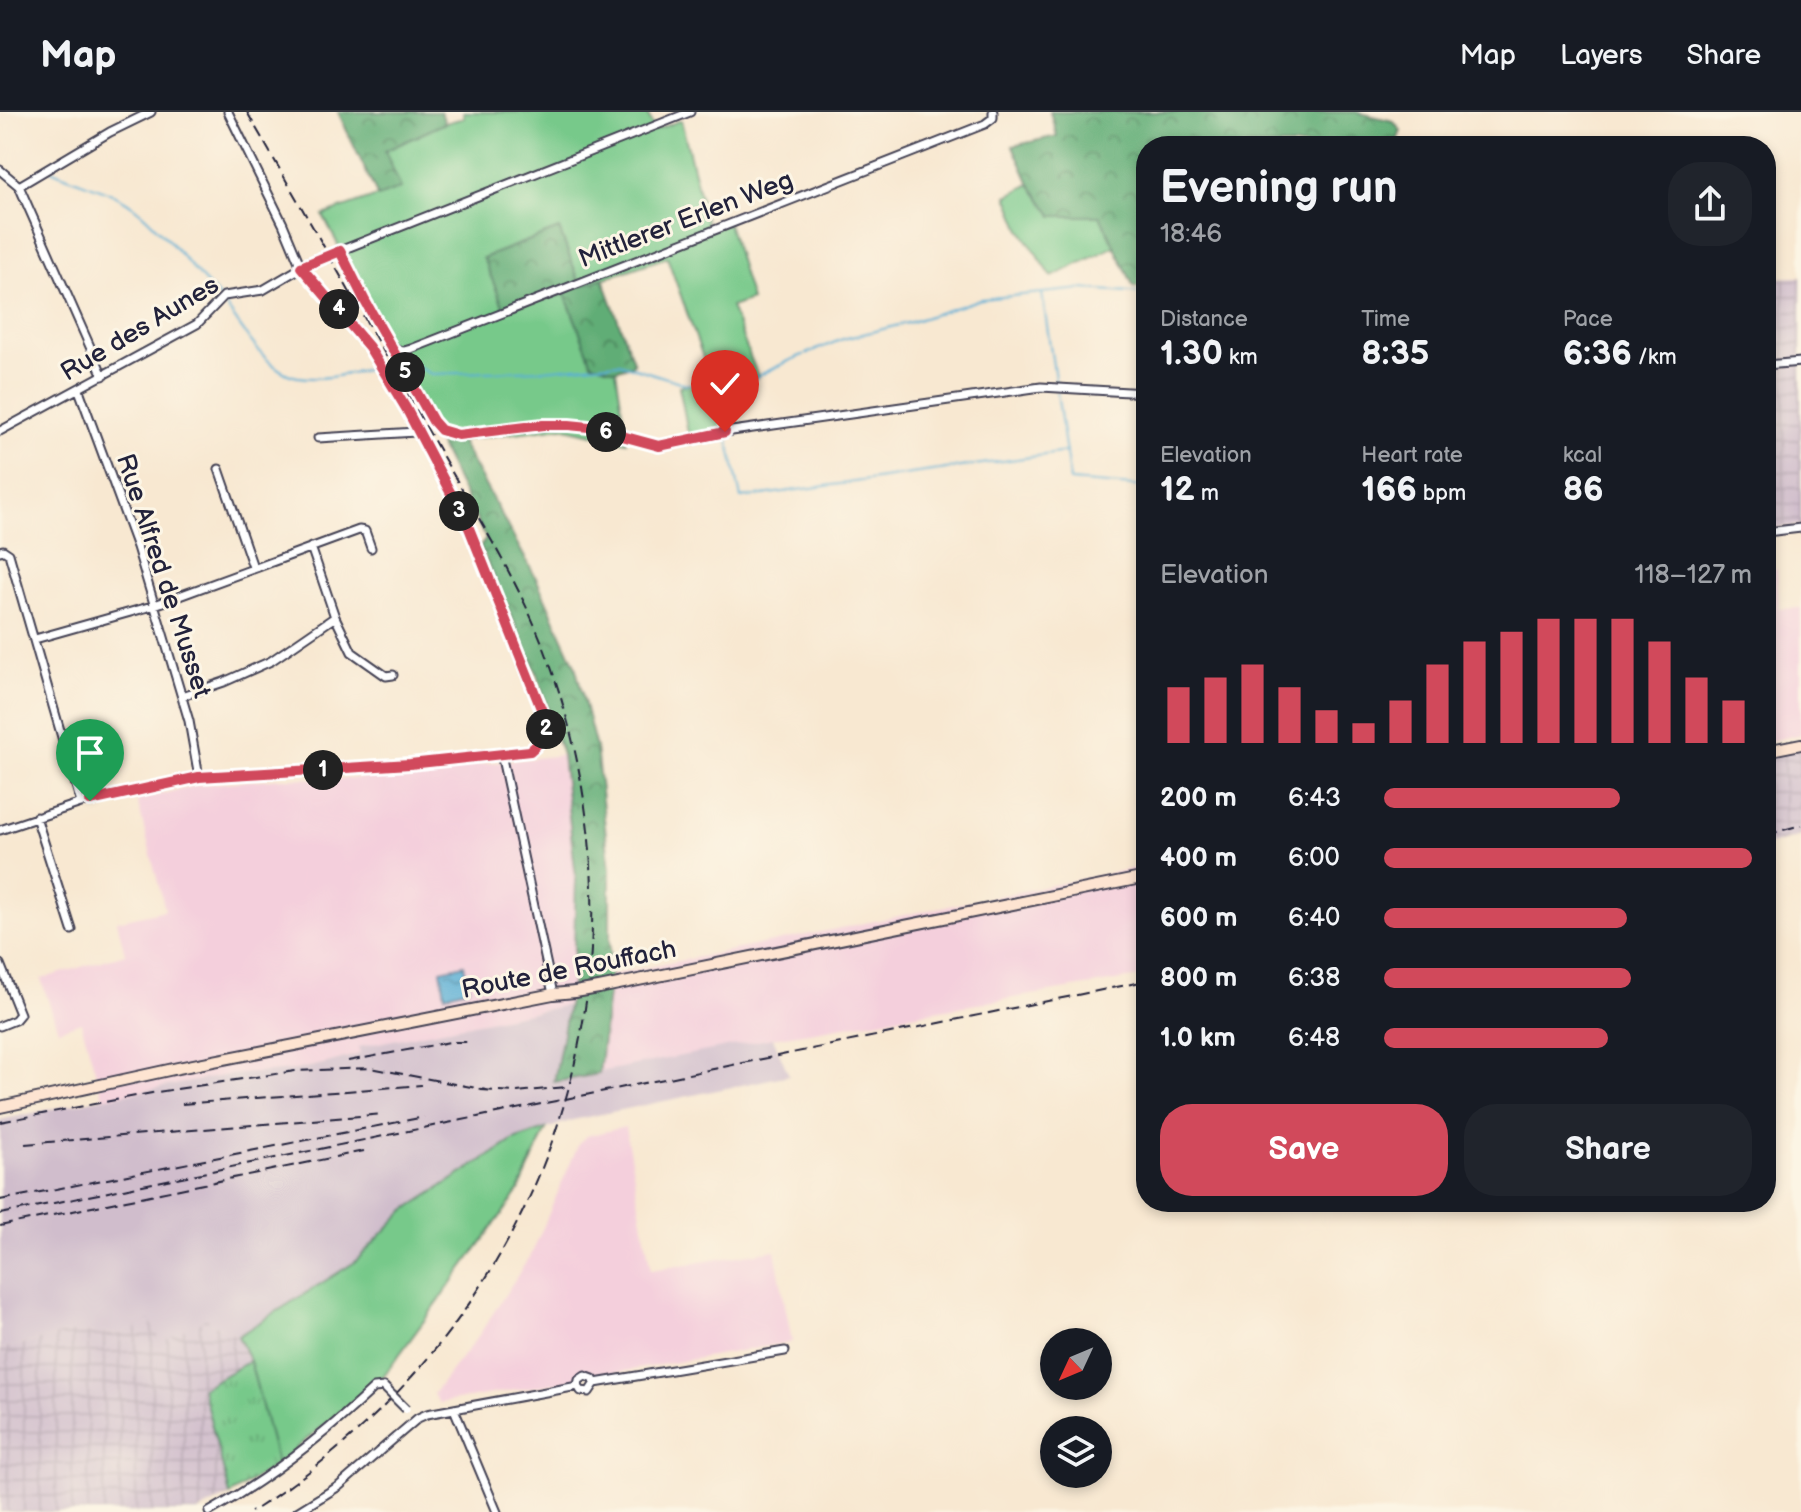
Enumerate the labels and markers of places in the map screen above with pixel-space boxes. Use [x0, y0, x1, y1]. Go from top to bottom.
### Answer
pin: 4 [319, 289, 359, 329]
pin [691, 350, 759, 432]
pin: 5 [385, 352, 425, 392]
pin: 6 [586, 412, 626, 452]
pin: 3 [439, 491, 479, 531]
pin: 2 [526, 709, 566, 749]
pin [56, 719, 124, 801]
pin: 1 [303, 750, 343, 790]

